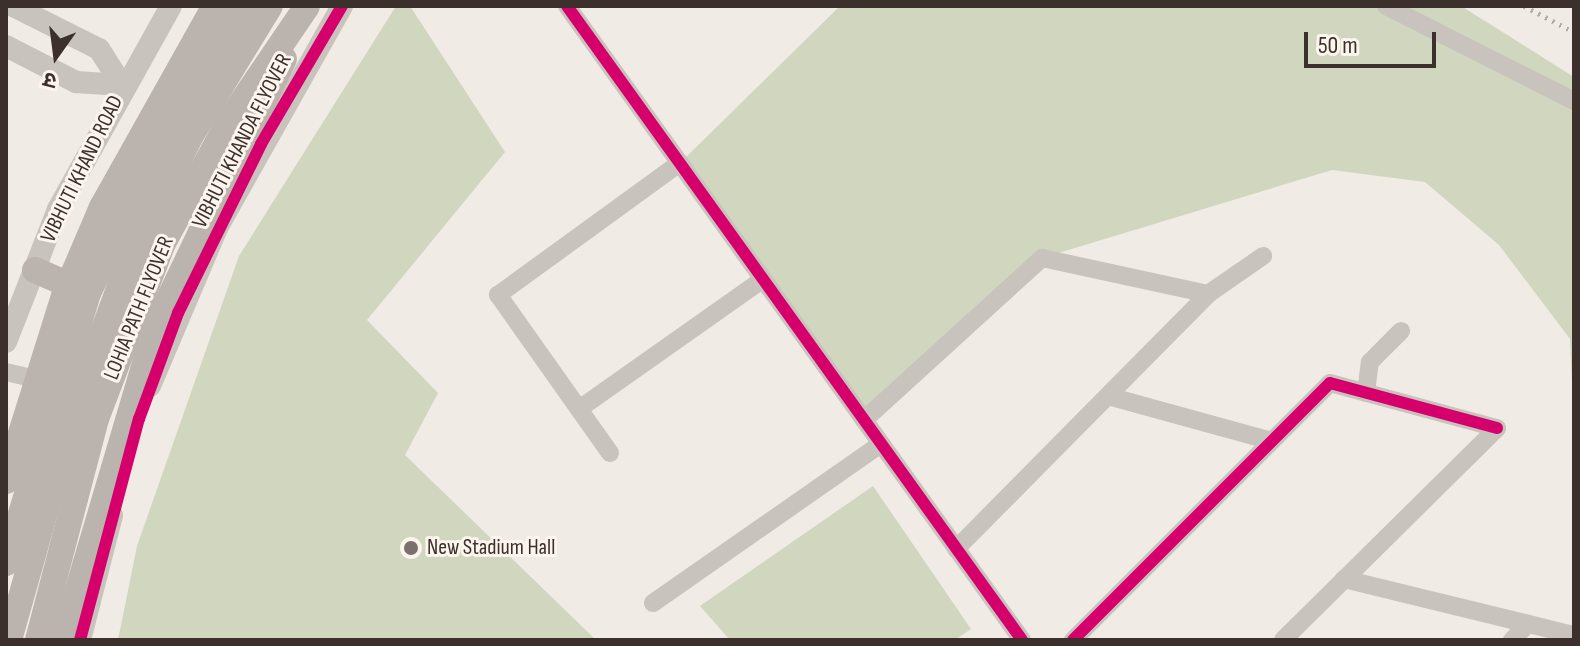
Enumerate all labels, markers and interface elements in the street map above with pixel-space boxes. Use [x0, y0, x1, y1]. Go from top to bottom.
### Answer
north arrow [16, 16, 96, 96]
scale bar [1308, 16, 1440, 66]
text: 50 m [1318, 31, 1358, 60]
street label: VIBHUTI KHANDA FLYOVER [187, 49, 297, 233]
text: उ [41, 65, 60, 94]
street label: VIBHUTI KHAND ROAD [35, 91, 129, 247]
street label: LOHIA PATH FLYOVER [98, 233, 180, 383]
place label: New Stadium Hall [427, 535, 555, 561]
marker: New Stadium Hall [402, 539, 420, 557]

